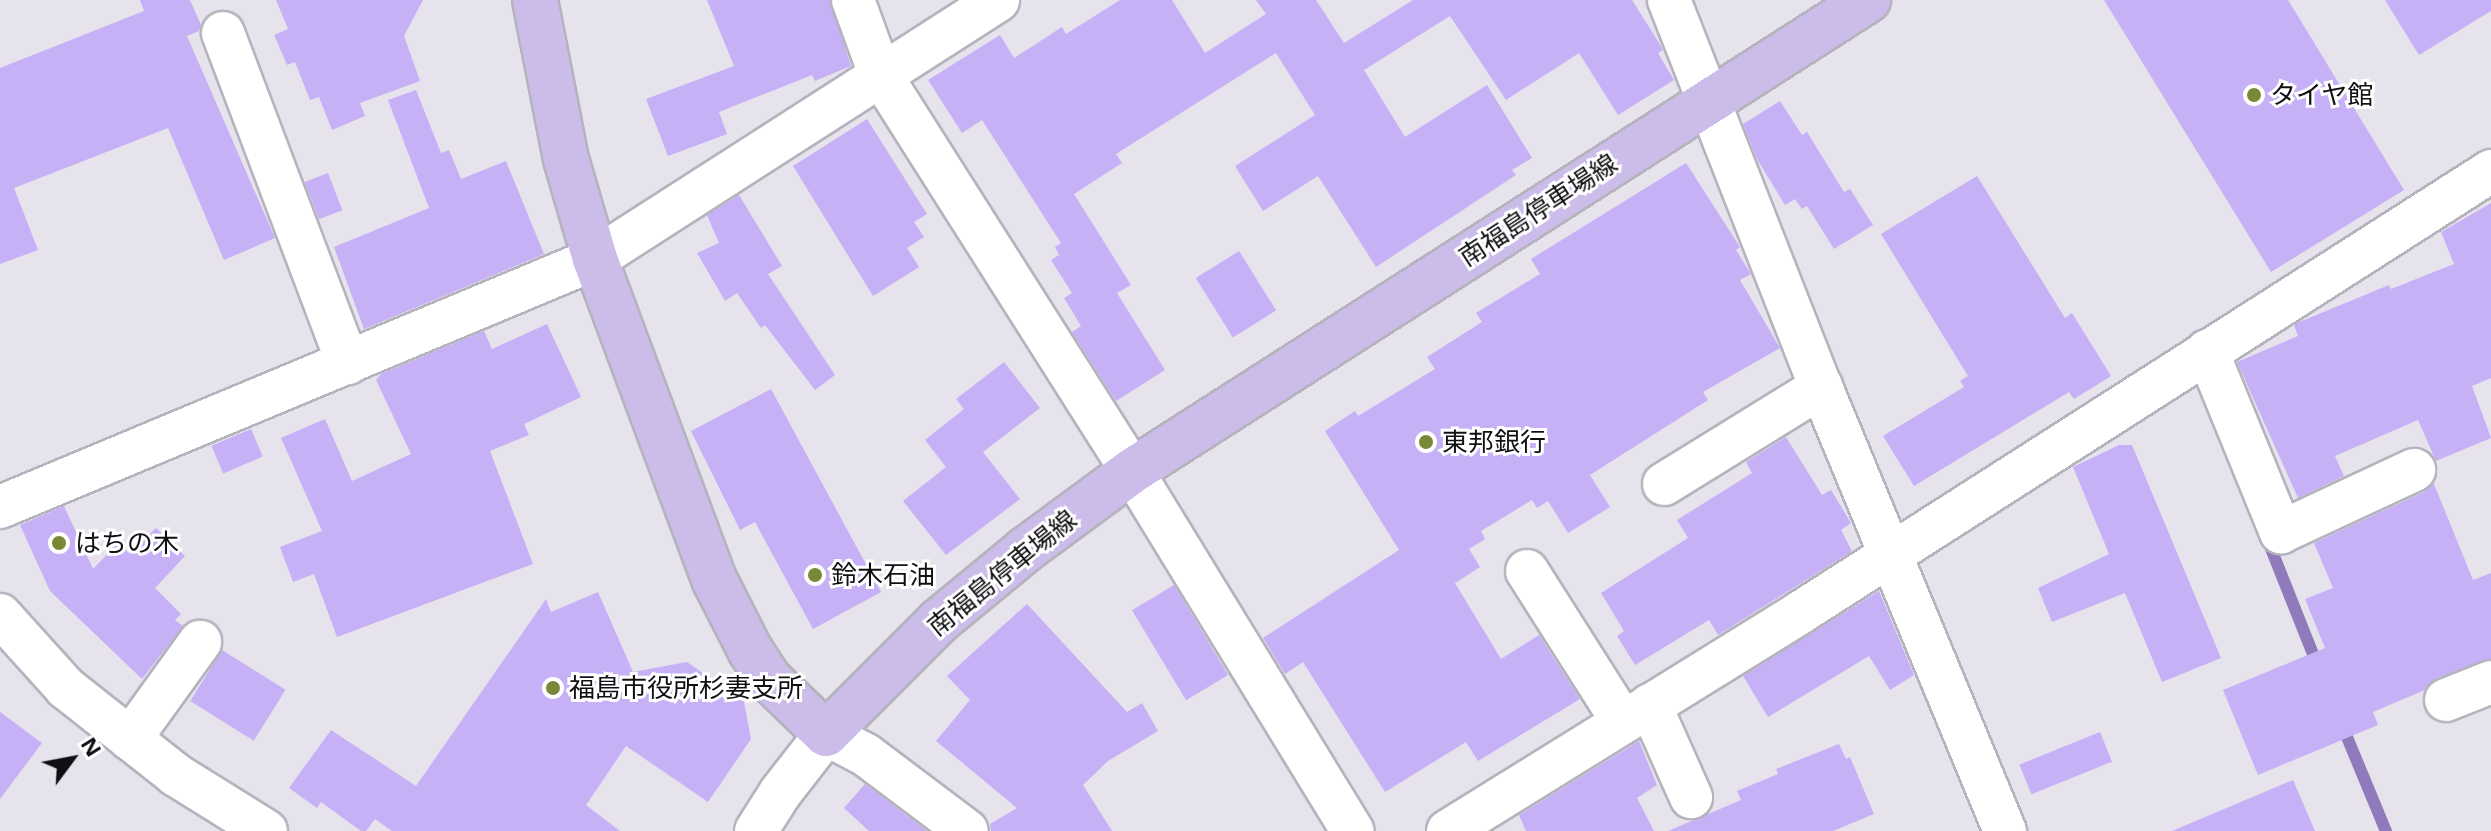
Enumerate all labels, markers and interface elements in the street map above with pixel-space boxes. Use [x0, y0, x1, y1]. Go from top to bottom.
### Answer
place label: タイヤ館 [2270, 79, 2374, 111]
marker: タイヤ館 [2245, 86, 2263, 104]
street label: 南福島停車場線 [1453, 147, 1623, 273]
place label: 東邦銀行 [1442, 426, 1546, 458]
marker: 東邦銀行 [1417, 433, 1435, 451]
street label: 南福島停車場線 [921, 504, 1083, 642]
place label: はちの木 [75, 527, 179, 559]
marker: はちの木 [50, 534, 68, 552]
place label: 鈴木石油 [831, 559, 935, 591]
marker: 鈴木石油 [806, 566, 824, 584]
place label: 福島市役所杉妻支所 [569, 672, 803, 704]
marker: 福島市役所杉妻支所 [544, 679, 562, 697]
north arrow [32, 719, 112, 799]
text: N [75, 731, 110, 762]

